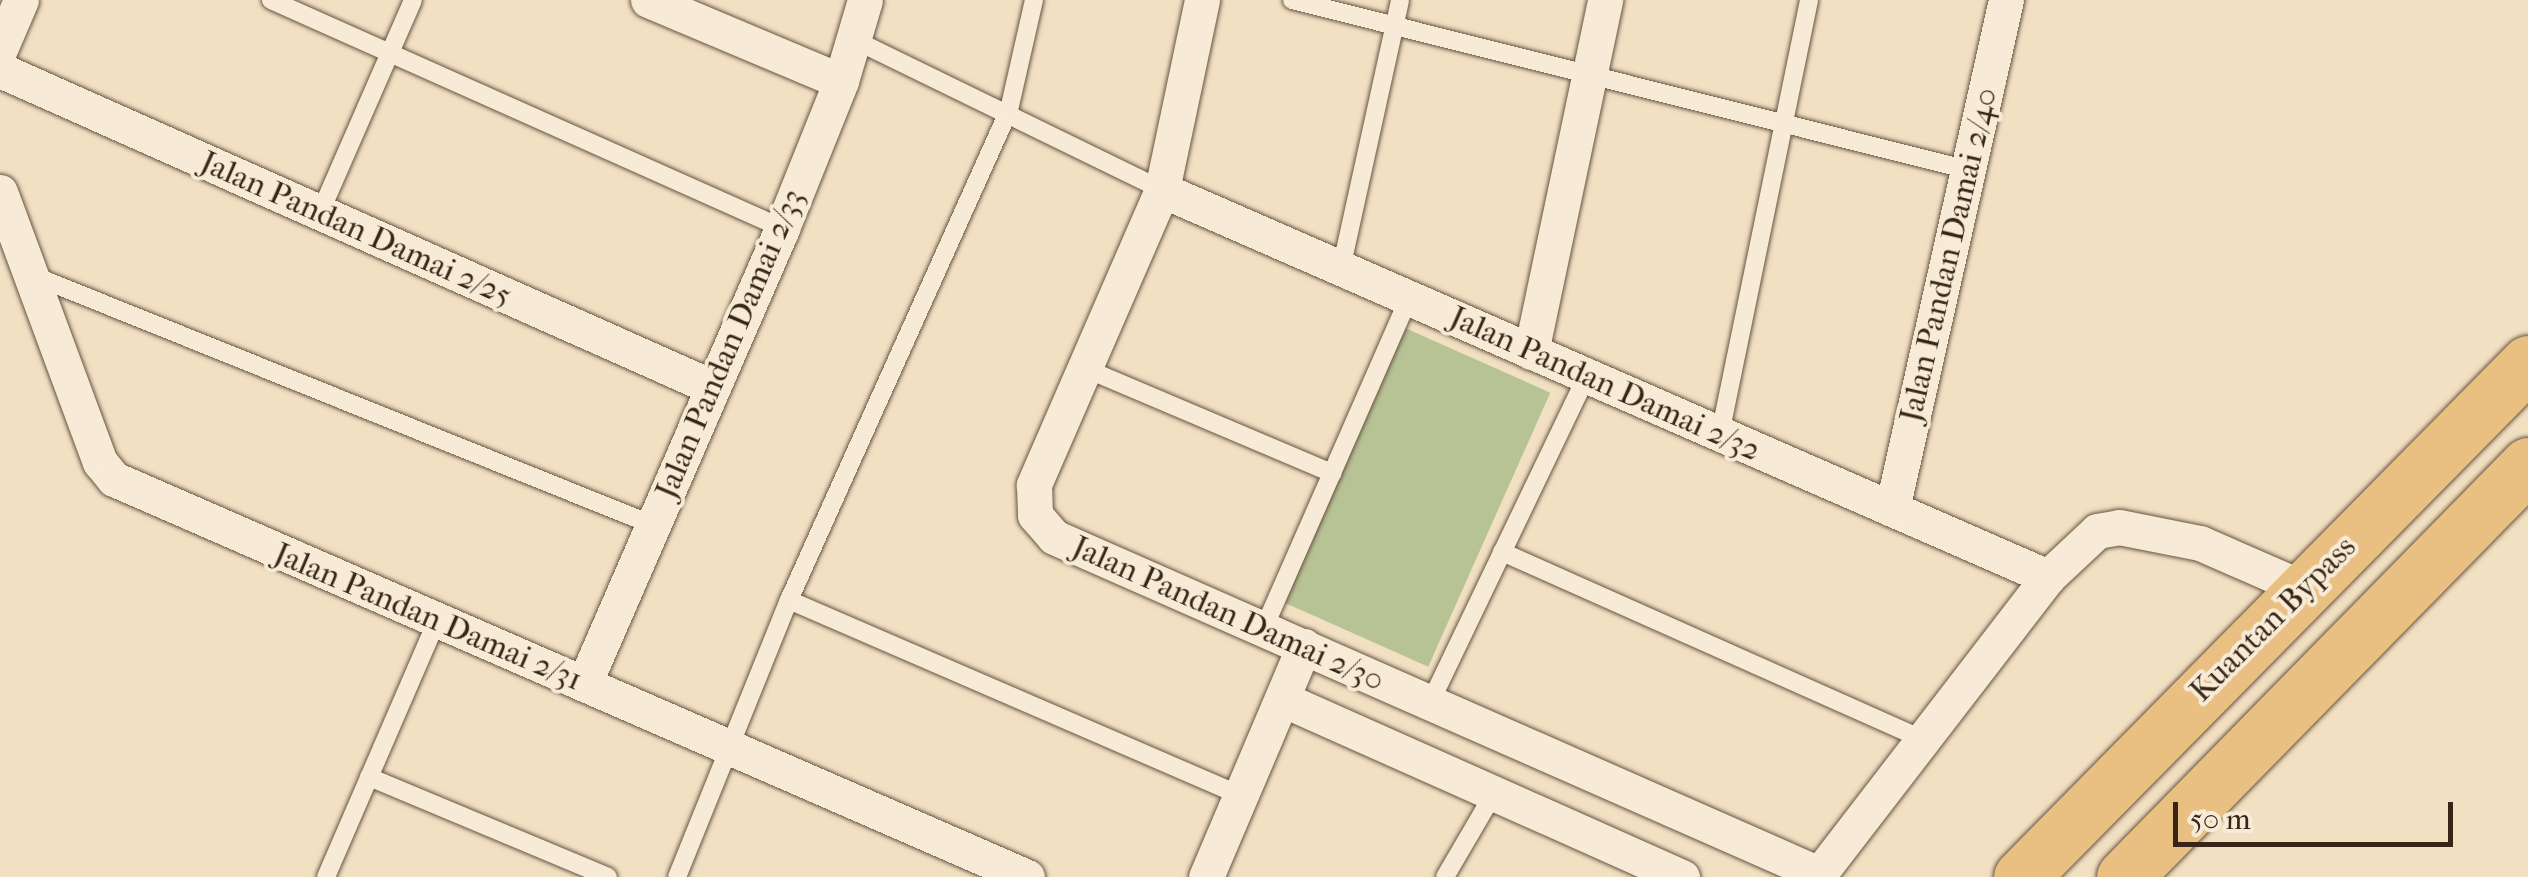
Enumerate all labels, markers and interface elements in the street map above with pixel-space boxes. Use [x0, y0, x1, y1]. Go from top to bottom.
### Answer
street label: Jalan Pandan Damai 2/40 [1892, 84, 2006, 426]
street label: Jalan Pandan Damai 2/25 [194, 143, 518, 315]
street label: Jalan Pandan Damai 2/33 [647, 183, 813, 505]
street label: Jalan Pandan Damai 2/32 [1444, 298, 1766, 470]
street label: Jalan Pandan Damai 2/30 [1066, 528, 1390, 700]
street label: Kuantan Bypass [2182, 528, 2364, 710]
street label: Jalan Pandan Damai 2/31 [268, 535, 588, 699]
scale bar [2178, 782, 2458, 844]
text: 50 m [2190, 802, 2251, 837]

